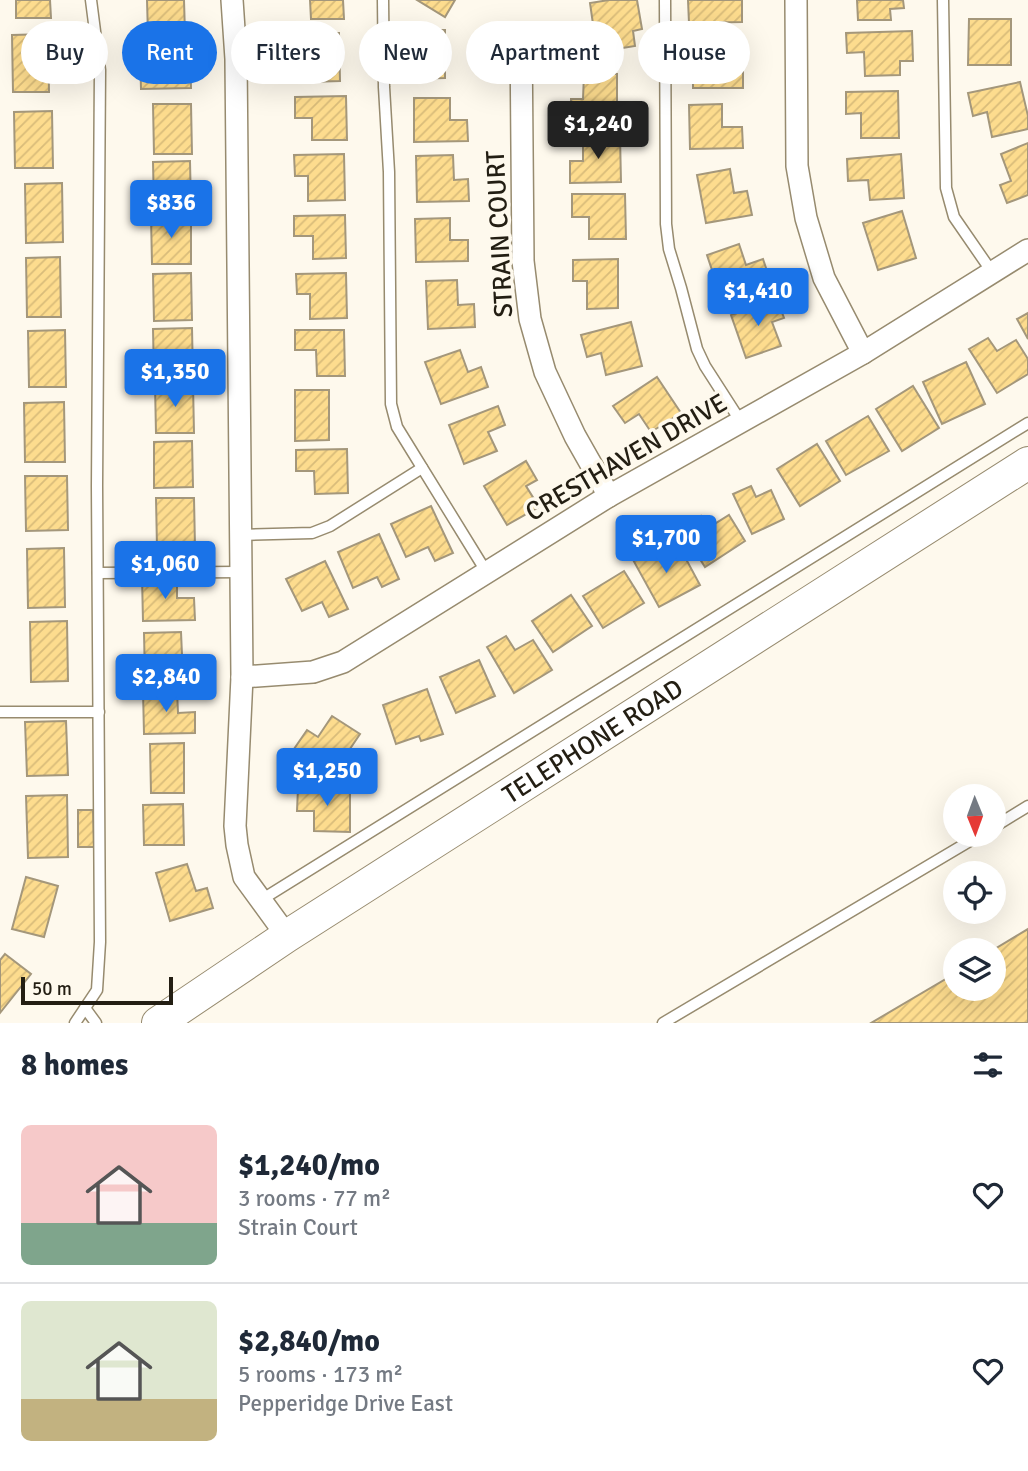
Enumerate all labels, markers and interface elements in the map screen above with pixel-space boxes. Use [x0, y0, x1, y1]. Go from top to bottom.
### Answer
chip: Buy [21, 21, 108, 84]
chip: Rent [122, 21, 217, 84]
chip: Filters [231, 21, 345, 84]
chip: New [359, 21, 452, 84]
chip: Apartment [466, 21, 624, 84]
chip: House [638, 21, 750, 84]
pin: $1,240 [541, 102, 655, 161]
text: $1,240 [564, 109, 632, 138]
street label: STRAIN COURT [480, 149, 520, 318]
pin: $836 [130, 180, 212, 240]
text: $836 [146, 188, 196, 217]
pin: $1,410 [701, 268, 815, 328]
text: $1,410 [724, 276, 792, 305]
pin: $1,350 [118, 350, 232, 409]
text: $1,350 [141, 357, 209, 386]
street label: CRESTHAVEN DRIVE [520, 387, 733, 529]
pin: $1,700 [609, 516, 723, 575]
text: $1,700 [632, 523, 700, 552]
pin: $1,060 [108, 542, 222, 601]
text: $1,060 [131, 549, 199, 578]
pin: $2,840 [109, 654, 223, 714]
text: $2,840 [132, 662, 200, 691]
street label: TELEPHONE ROAD [497, 672, 689, 811]
pin: $1,250 [270, 748, 384, 808]
text: $1,250 [293, 756, 361, 785]
north arrow [943, 784, 1006, 847]
map controls [943, 784, 1006, 1001]
button: locate [943, 861, 1006, 924]
button: layers [943, 938, 1006, 1001]
scale bar [21, 974, 173, 1006]
text: 50 m [32, 977, 72, 1001]
icon: filters [969, 1046, 1007, 1084]
text: 8 homes [21, 1047, 128, 1084]
text: $1,240/mo [238, 1147, 380, 1184]
icon: home [77, 1153, 161, 1237]
icon: heart [969, 1176, 1007, 1214]
text: 3 rooms · 77 m² [238, 1184, 391, 1213]
text: Strain Court [238, 1213, 358, 1242]
text: $2,840/mo [238, 1323, 380, 1360]
icon: home [77, 1329, 161, 1413]
icon: heart [969, 1352, 1007, 1390]
text: 5 rooms · 173 m² [238, 1360, 403, 1389]
text: Pepperidge Drive East [238, 1389, 453, 1418]

